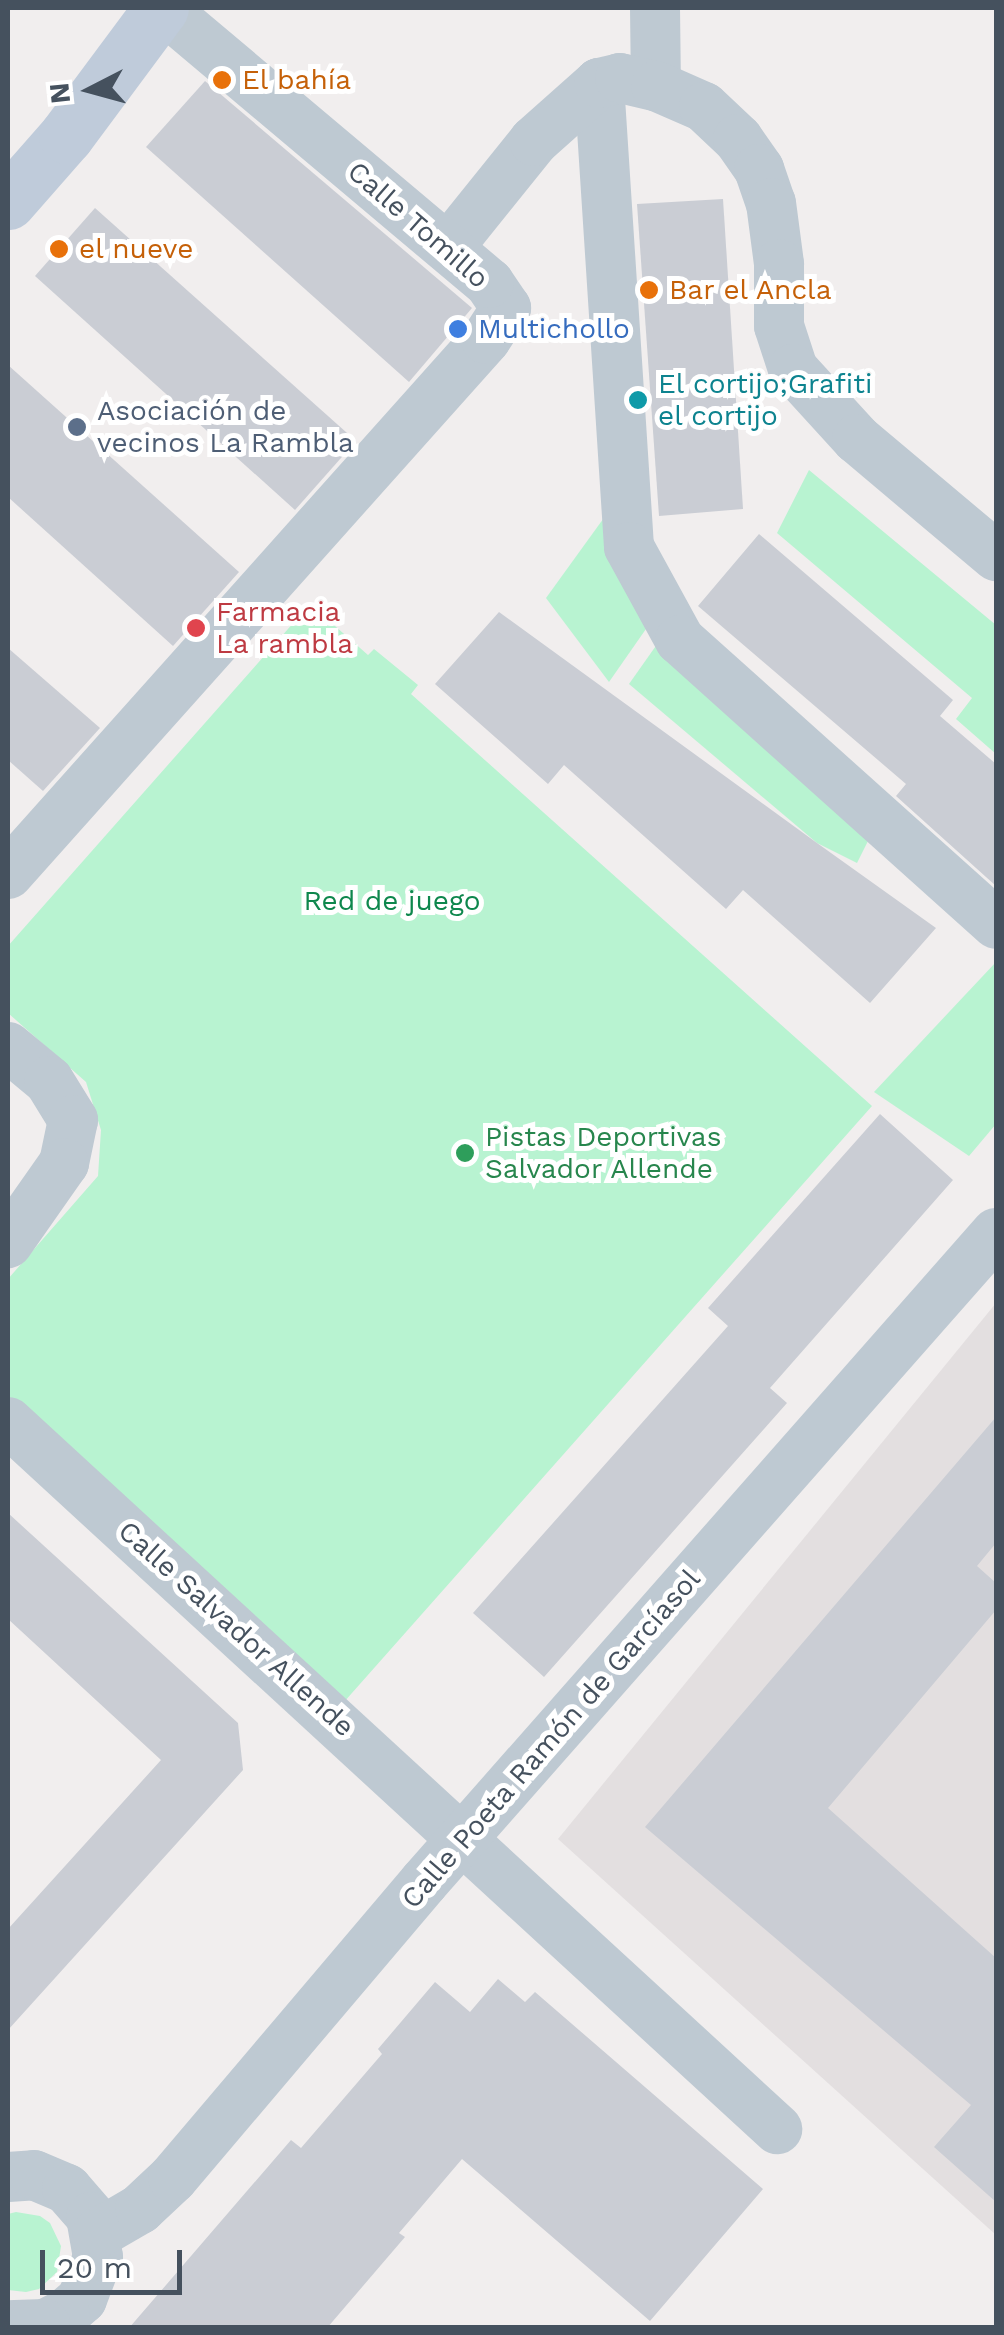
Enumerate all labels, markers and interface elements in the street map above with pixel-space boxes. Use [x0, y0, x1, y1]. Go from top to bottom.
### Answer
north arrow [40, 40, 140, 140]
place label: El bahía [242, 63, 352, 97]
marker: El bahía [211, 69, 233, 91]
text: N [42, 81, 77, 105]
street label: Calle Tomillo [340, 154, 496, 296]
place label: el nueve [79, 232, 194, 266]
marker: el nueve [48, 238, 70, 260]
place label: Bar el Ancla [669, 273, 834, 307]
marker: Bar el Ancla [638, 279, 660, 301]
place label: Multichollo [478, 312, 630, 346]
marker: Multichollo [447, 318, 469, 340]
place label: El cortijo;Grafiti el cortijo [658, 367, 873, 433]
marker: El cortijo;Grafiti el cortijo [627, 389, 649, 411]
place label: Asociación de vecinos La Rambla [97, 394, 355, 460]
marker: Asociación de vecinos La Rambla [66, 416, 88, 438]
place label: Farmacia La rambla [216, 595, 354, 661]
marker: Farmacia La rambla [185, 617, 207, 639]
park label: Red de juego [303, 884, 481, 918]
place label: Pistas Deportivas Salvador Allende [485, 1120, 721, 1186]
marker: Pistas Deportivas Salvador Allende [454, 1142, 476, 1164]
street label: Calle Salvador Allende [110, 1514, 362, 1744]
street label: Calle Poeta Ramón de Garcíasol [394, 1562, 708, 1916]
scale bar [45, 2230, 188, 2292]
text: 20 m [57, 2250, 132, 2285]

